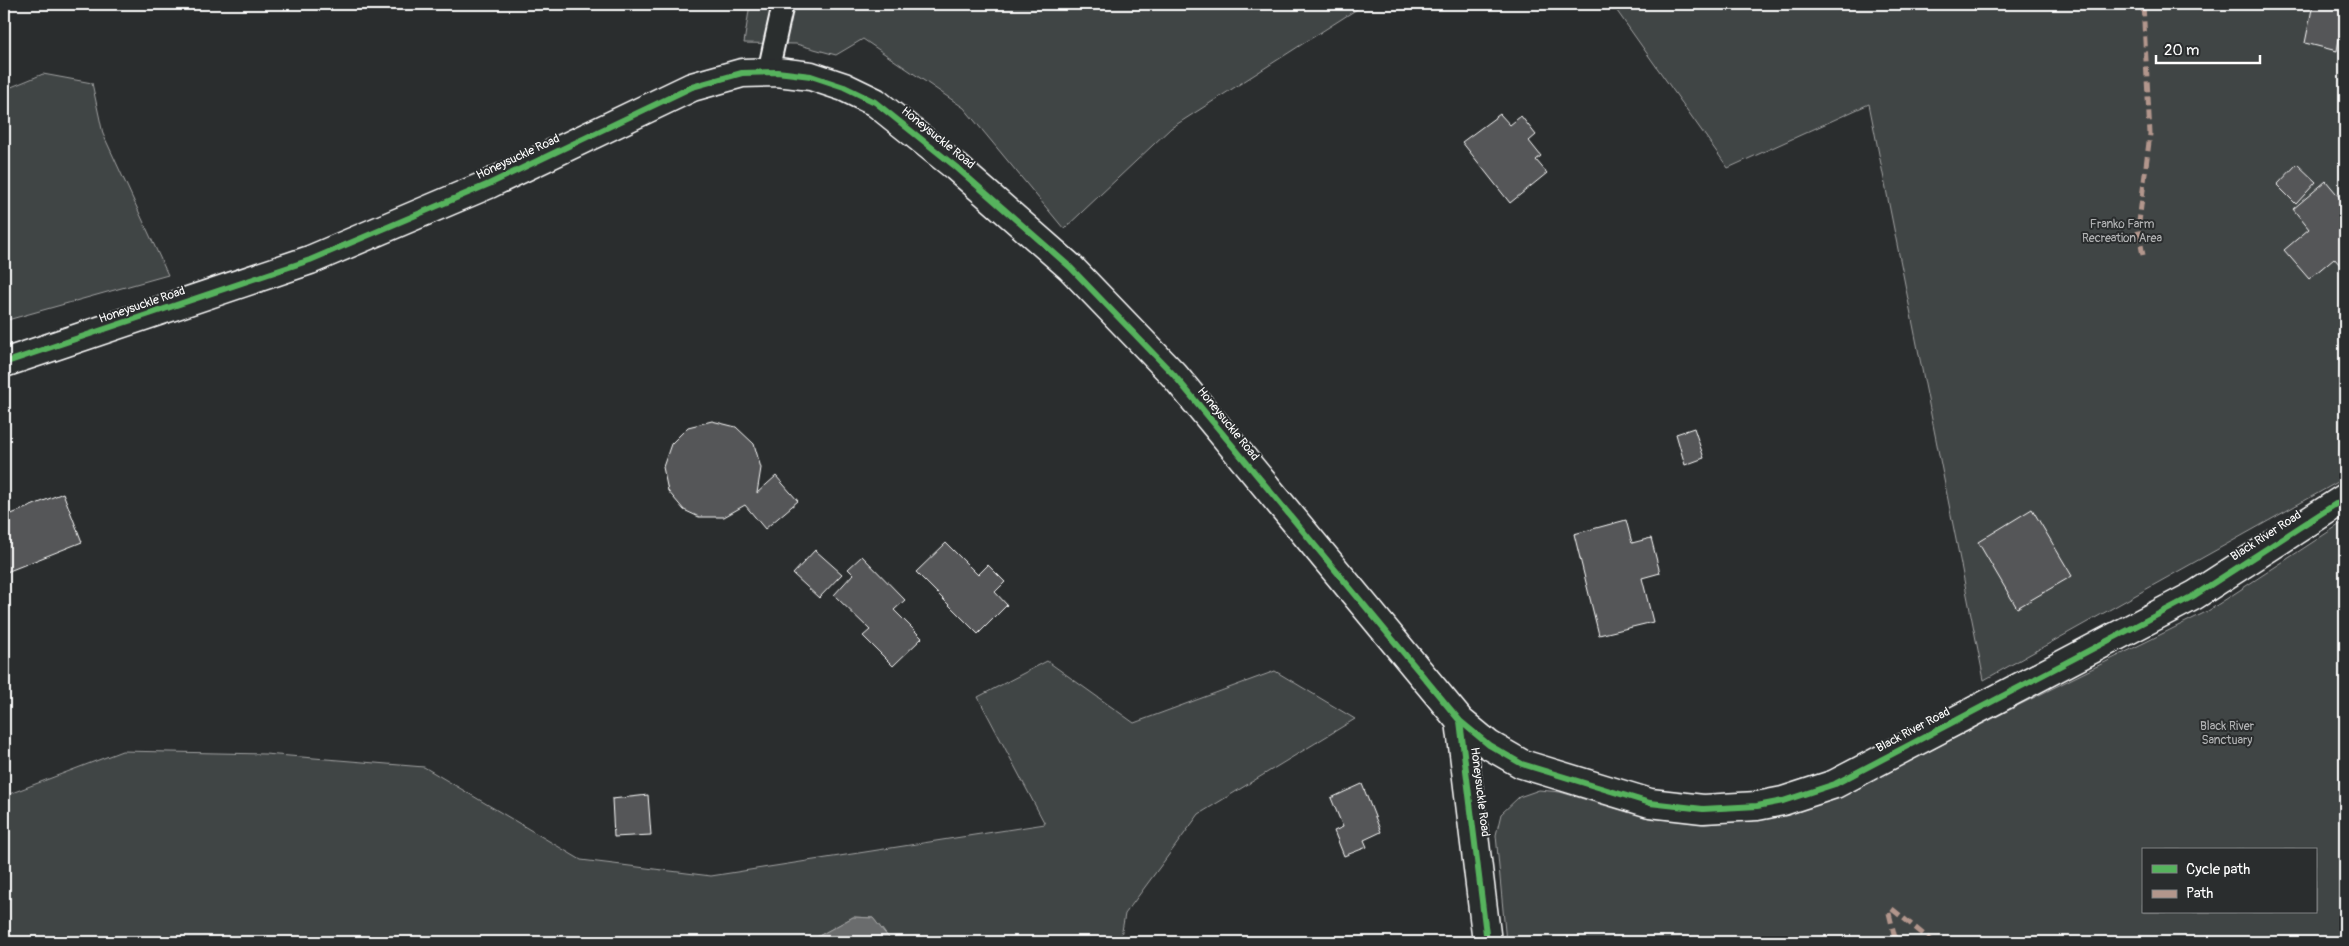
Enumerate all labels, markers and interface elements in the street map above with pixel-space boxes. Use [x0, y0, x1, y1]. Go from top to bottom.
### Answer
scale bar [2156, 32, 2260, 64]
text: 20 m [2164, 41, 2199, 60]
street label: Honeysuckle Road [898, 104, 978, 172]
street label: Honeysuckle Road [474, 131, 562, 183]
park label: Franko Farm Recreation Area [2082, 217, 2162, 246]
street label: Honeysuckle Road [97, 283, 187, 327]
street label: Honeysuckle Road [1194, 384, 1262, 464]
street label: Black River Road [2228, 507, 2304, 564]
street label: Black River Road [1874, 704, 1953, 756]
park label: Black River Sanctuary [2200, 719, 2255, 748]
street label: Honeysuckle Road [1467, 746, 1493, 838]
legend [2142, 848, 2316, 914]
text: Cycle path [2186, 860, 2250, 879]
text: Path [2186, 884, 2213, 903]

